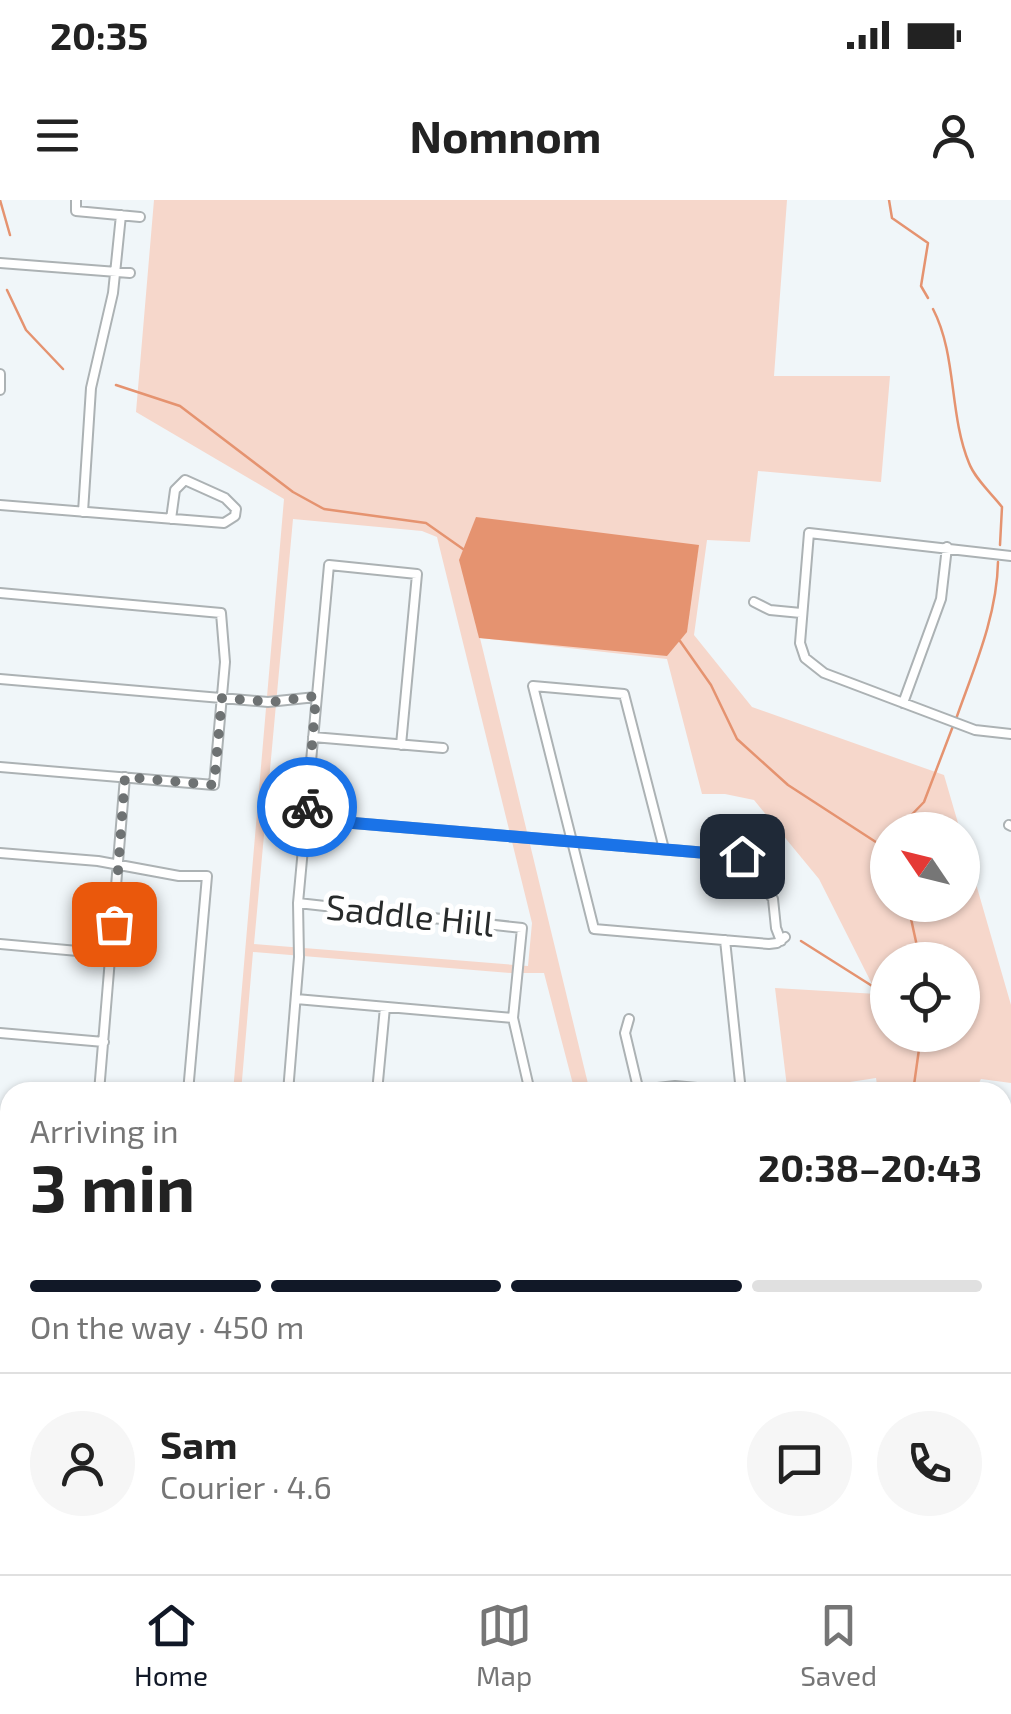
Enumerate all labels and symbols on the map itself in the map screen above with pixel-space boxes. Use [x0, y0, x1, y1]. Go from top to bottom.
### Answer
courier [257, 757, 357, 857]
north arrow [870, 812, 980, 922]
pin [700, 814, 785, 899]
pin [72, 882, 157, 967]
street label: Saddle Hill [324, 884, 497, 944]

